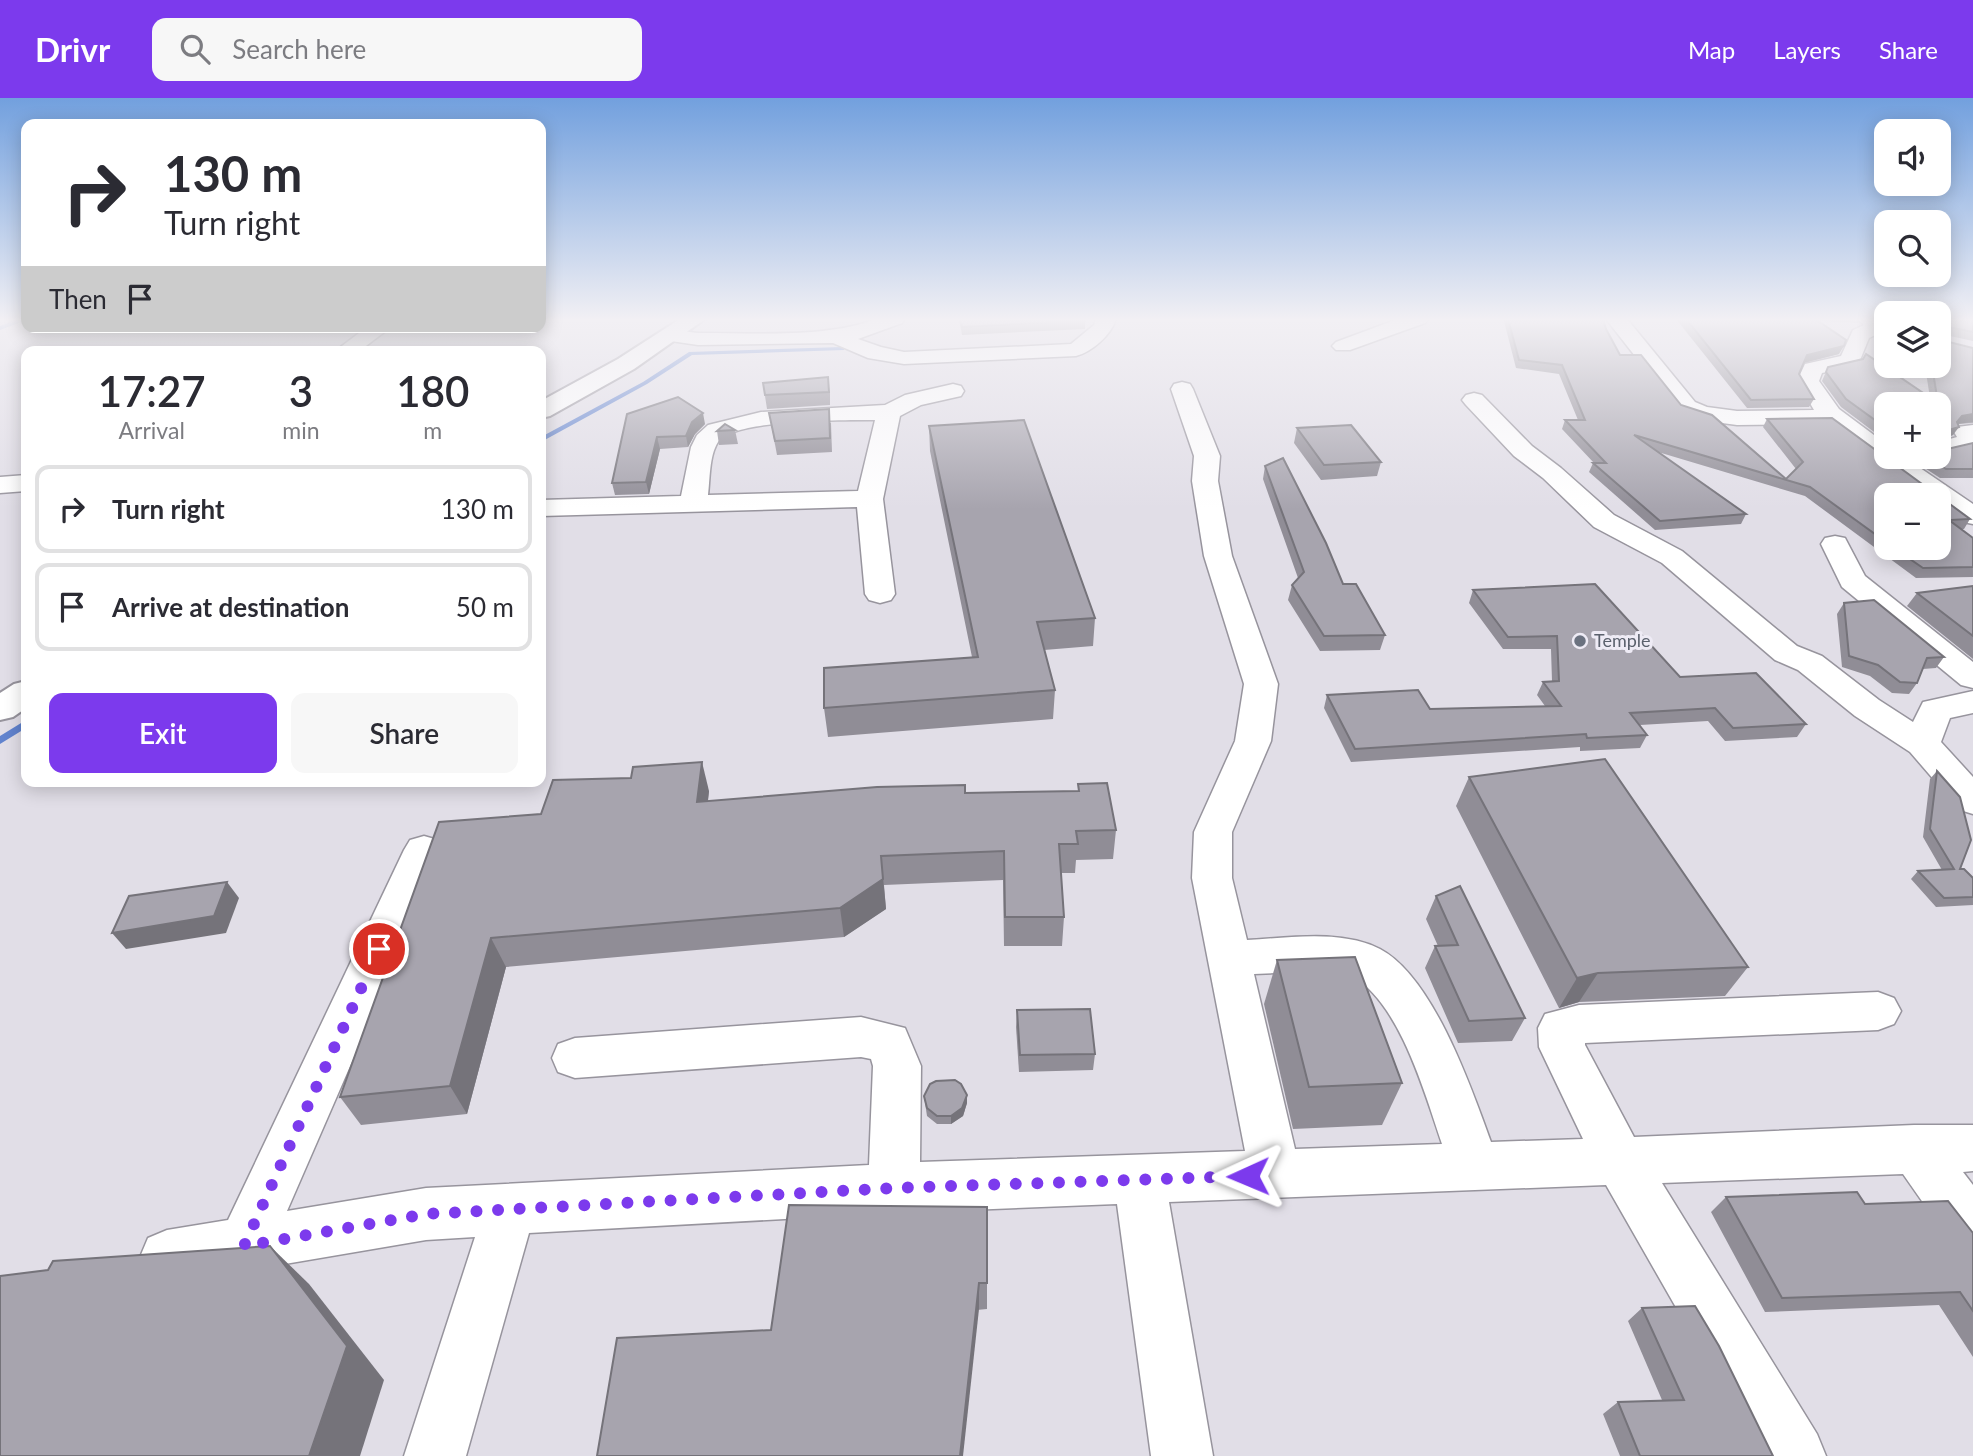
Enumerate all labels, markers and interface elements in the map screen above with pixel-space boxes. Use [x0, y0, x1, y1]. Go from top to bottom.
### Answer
search box [152, 18, 642, 81]
text: Drivr [35, 29, 110, 69]
icon: search [176, 30, 214, 68]
text: Search here [232, 33, 366, 65]
text: Map [1688, 35, 1735, 64]
text: Layers [1773, 35, 1841, 64]
text: Share [1879, 35, 1938, 64]
map controls [1874, 119, 1951, 560]
button: sound [1874, 119, 1951, 196]
text: 130 m [164, 144, 302, 202]
icon: right [49, 147, 140, 238]
text: Turn right [164, 203, 300, 242]
button: search [1874, 210, 1951, 287]
icon: arrive [121, 280, 159, 318]
text: Then [49, 283, 107, 315]
button: layers [1874, 301, 1951, 378]
text: 17:27 [98, 366, 206, 416]
text: 3 [289, 366, 313, 416]
text: 180 [396, 366, 469, 416]
button: + [1874, 392, 1951, 469]
text: Arrival [119, 416, 185, 444]
text: min [282, 416, 320, 444]
text: m [423, 416, 442, 444]
button: − [1874, 483, 1951, 560]
icon: right [53, 490, 91, 528]
text: Turn right [112, 493, 225, 525]
text: 130 m [441, 493, 514, 525]
icon: arrive [53, 588, 91, 626]
text: Arrive at destination [112, 591, 349, 623]
text: 50 m [456, 591, 514, 623]
place label: Temple [1594, 629, 1651, 651]
marker: Temple [1572, 633, 1588, 649]
button: Exit [49, 693, 277, 773]
button: Share [291, 693, 518, 773]
pin [349, 919, 409, 979]
icon: arrive [360, 930, 398, 968]
position arrow [1211, 1139, 1285, 1213]

